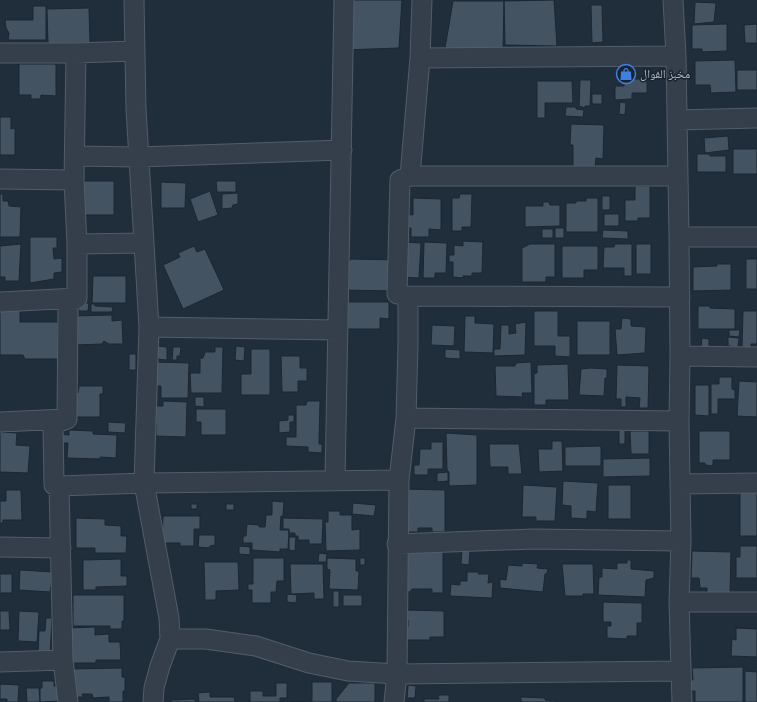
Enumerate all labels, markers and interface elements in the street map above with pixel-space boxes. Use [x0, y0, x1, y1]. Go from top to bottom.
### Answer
shop icon: مخبز الفوال [615, 63, 637, 85]
place label: مخبز الفوال [640, 67, 690, 81]

